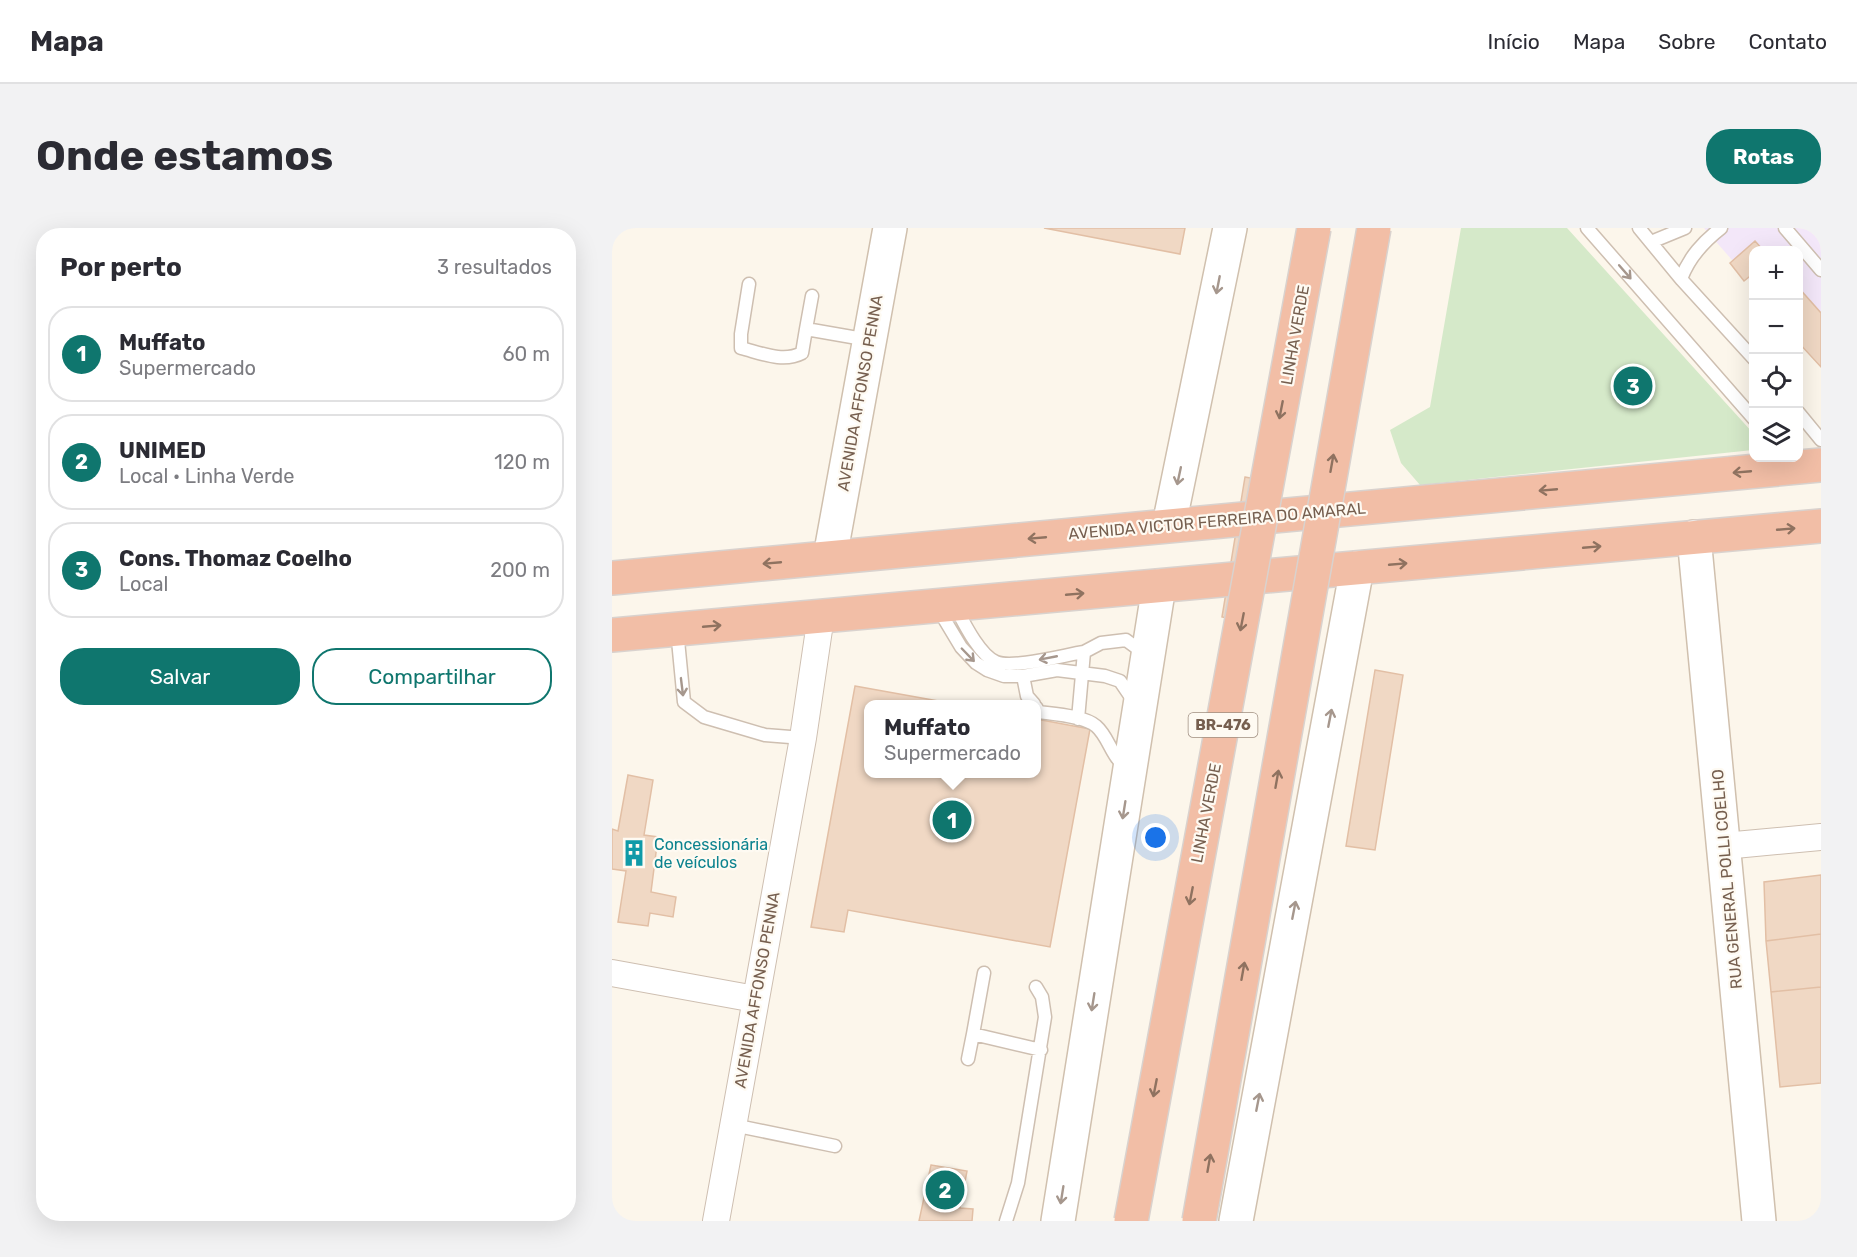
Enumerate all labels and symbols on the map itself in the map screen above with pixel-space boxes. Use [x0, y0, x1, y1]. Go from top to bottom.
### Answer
one-way arrow [1618, 264, 1632, 279]
one-way arrow [1212, 276, 1224, 295]
street label: LINHA VERDE [1277, 284, 1313, 386]
street label: AVENIDA AFFONSO PENNA [833, 293, 887, 493]
pin: 3 [1614, 364, 1652, 408]
one-way arrow [1276, 399, 1287, 419]
one-way arrow [1327, 454, 1338, 474]
one-way arrow [1173, 467, 1185, 486]
one-way arrow [1732, 467, 1752, 478]
one-way arrow [1538, 485, 1558, 496]
street label: AVENIDA VICTOR FERREIRA DO AMARAL [1068, 499, 1366, 543]
one-way arrow [1776, 523, 1796, 534]
one-way arrow [1028, 533, 1048, 544]
one-way arrow [1581, 541, 1601, 552]
one-way arrow [763, 558, 783, 569]
one-way arrow [1387, 558, 1407, 569]
one-way arrow [1065, 588, 1085, 599]
one-way arrow [1236, 612, 1247, 631]
one-way arrow [702, 620, 722, 631]
one-way arrow [961, 648, 975, 663]
one-way arrow [1039, 653, 1059, 664]
one-way arrow [677, 677, 688, 697]
one-way arrow [1325, 709, 1336, 728]
road number: BR-476 [1188, 713, 1258, 737]
street label: LINHA VERDE [1187, 762, 1225, 864]
street label: RUA GENERAL POLLI COELHO [1708, 768, 1746, 990]
one-way arrow [1271, 770, 1282, 790]
pin: 1 [932, 798, 972, 842]
one-way arrow [1118, 799, 1129, 819]
your location [1141, 823, 1170, 852]
place label: Concessionária de veículos [654, 835, 768, 872]
building icon: Concessionária de veículos [619, 838, 649, 868]
one-way arrow [1185, 886, 1196, 906]
street label: AVENIDA AFFONSO PENNA [730, 890, 784, 1090]
one-way arrow [1289, 900, 1300, 920]
one-way arrow [1238, 962, 1249, 982]
one-way arrow [1087, 992, 1098, 1012]
one-way arrow [1149, 1078, 1160, 1097]
one-way arrow [1253, 1092, 1264, 1112]
one-way arrow [1204, 1154, 1215, 1174]
pin: 2 [926, 1168, 964, 1212]
one-way arrow [1057, 1184, 1068, 1204]

